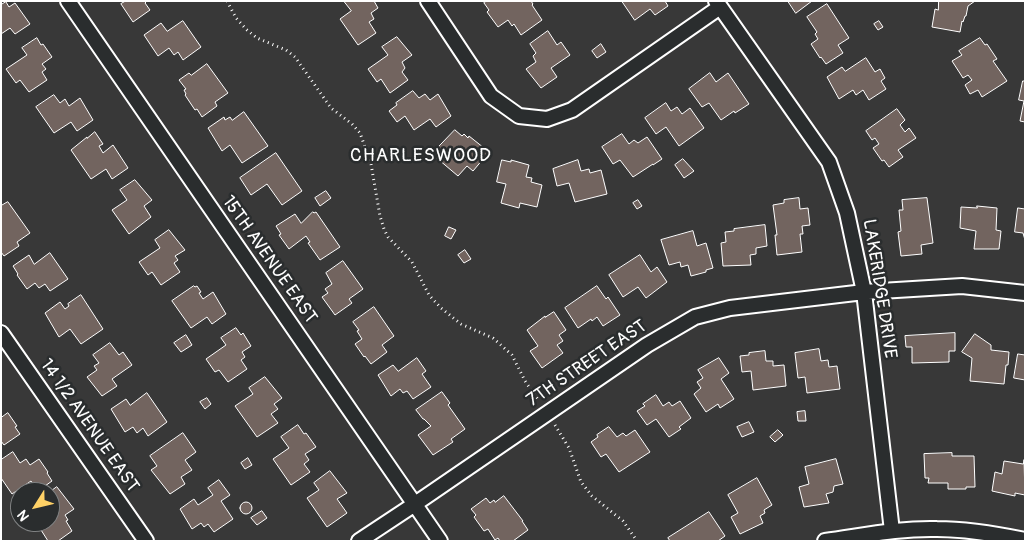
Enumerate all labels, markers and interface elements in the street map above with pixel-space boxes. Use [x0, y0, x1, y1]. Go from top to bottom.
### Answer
district label: CHARLESWOOD [349, 145, 493, 167]
street label: 15TH AVENUE EAST [217, 192, 321, 328]
street label: LAKERIDGE DRIVE [857, 218, 901, 360]
street label: 7TH STREET EAST [523, 316, 651, 412]
street label: 14 1/2 AVENUE EAST [35, 355, 143, 497]
north arrow [10, 482, 60, 532]
text: N [14, 507, 33, 524]

